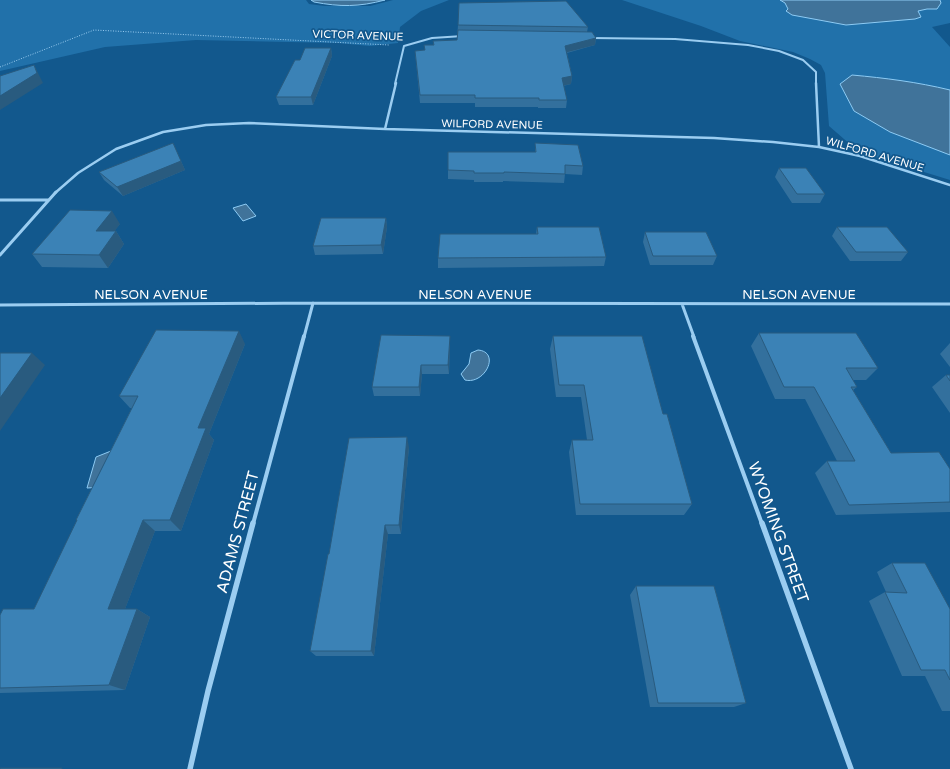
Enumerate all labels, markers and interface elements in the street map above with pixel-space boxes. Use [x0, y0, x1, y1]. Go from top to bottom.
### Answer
street label: VICTOR AVENUE [312, 27, 404, 44]
street label: WILFORD AVENUE [441, 117, 543, 132]
street label: WILFORD AVENUE [824, 134, 925, 175]
street label: NELSON AVENUE [94, 287, 208, 303]
street label: NELSON AVENUE [418, 287, 532, 303]
street label: NELSON AVENUE [742, 287, 856, 303]
street label: WYOMING STREET [743, 459, 813, 606]
street label: ADAMS STREET [212, 469, 264, 596]

